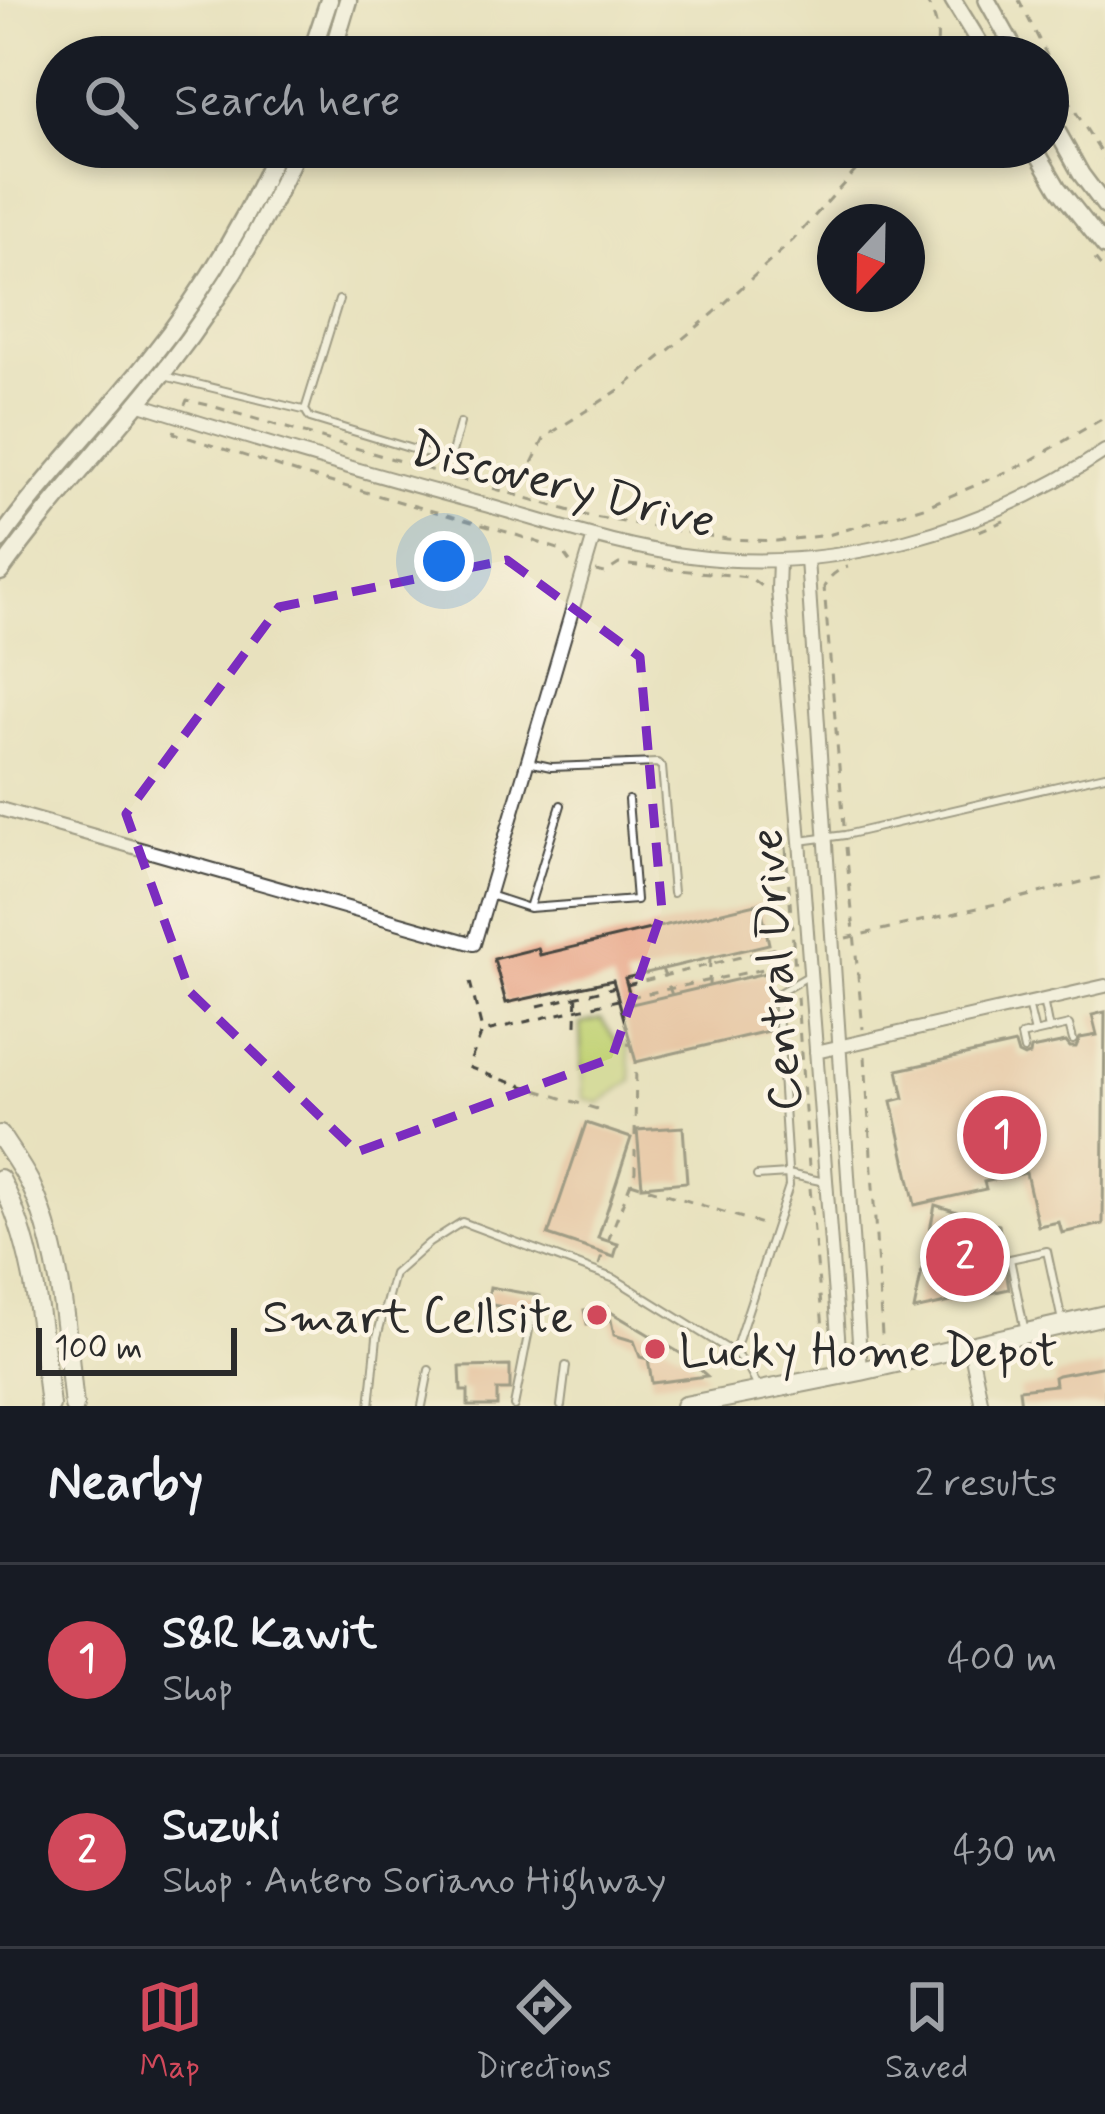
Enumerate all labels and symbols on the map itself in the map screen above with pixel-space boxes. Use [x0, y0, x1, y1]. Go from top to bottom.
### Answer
north arrow [817, 204, 925, 312]
street label: Discovery Drive [403, 418, 721, 555]
your location [414, 531, 474, 591]
street label: Central Drive [736, 826, 819, 1113]
pin: 1 [963, 1090, 1041, 1180]
pin: 2 [926, 1212, 1004, 1302]
place label: Smart Cellsite [262, 1287, 573, 1350]
marker: Smart Cellsite [584, 1302, 610, 1328]
place label: Lucky Home Depot [679, 1321, 1058, 1384]
scale bar [36, 1322, 237, 1375]
marker: Lucky Home Depot [642, 1336, 668, 1362]

